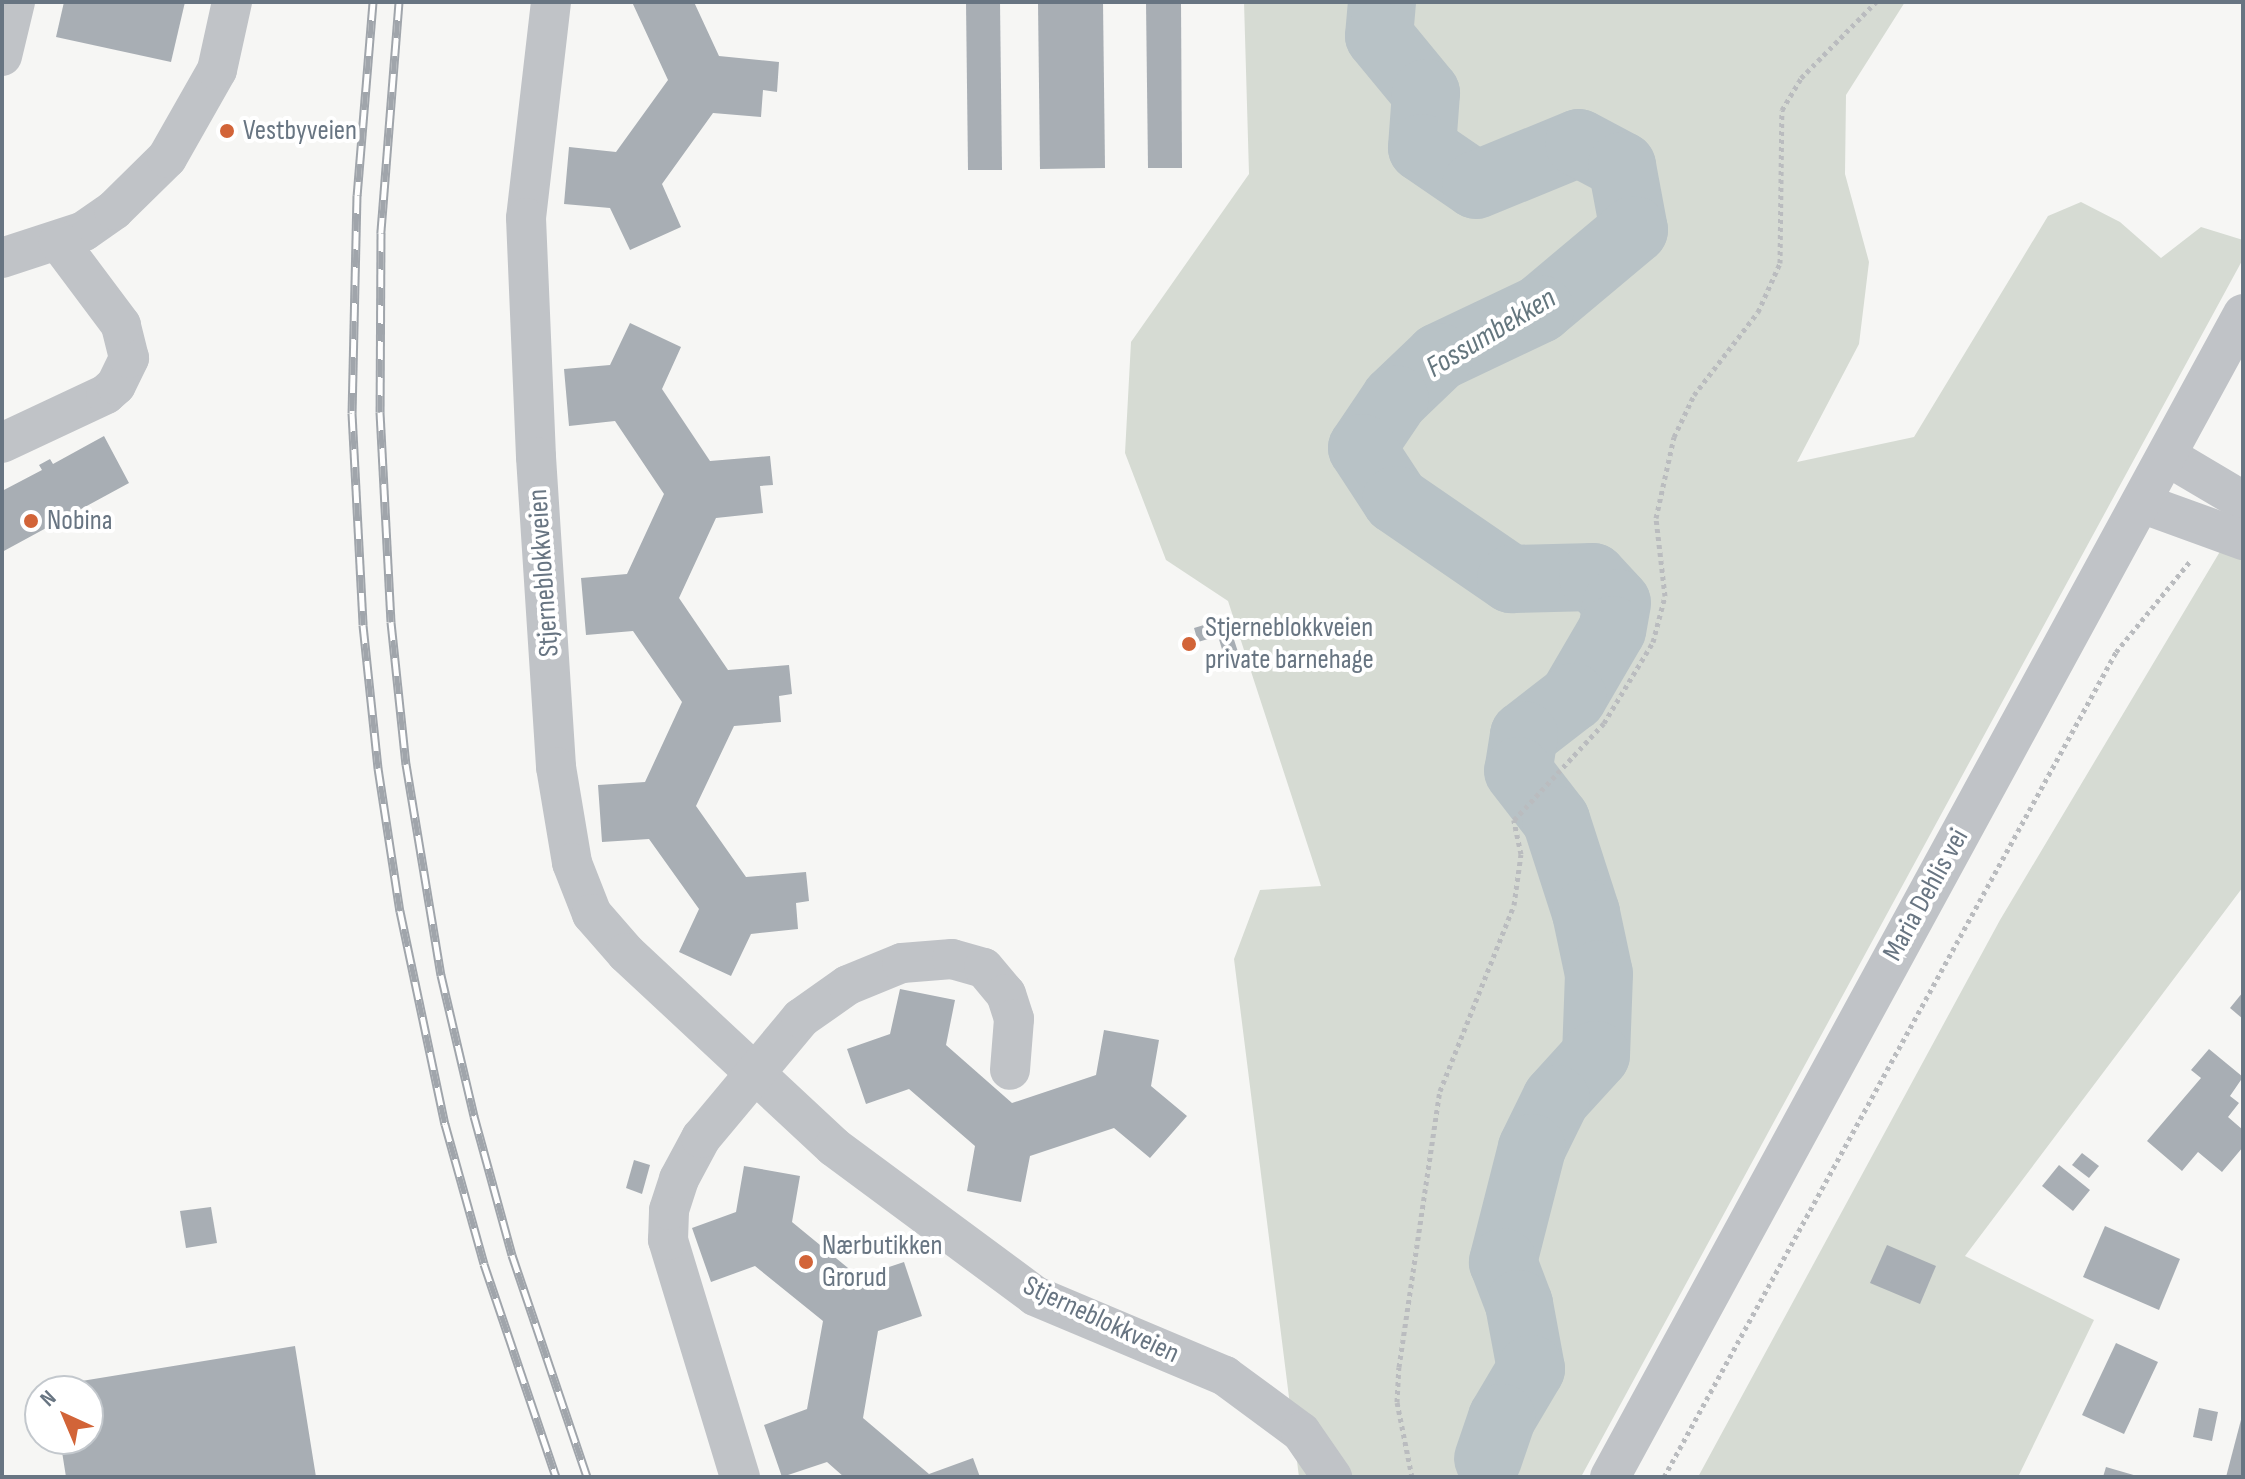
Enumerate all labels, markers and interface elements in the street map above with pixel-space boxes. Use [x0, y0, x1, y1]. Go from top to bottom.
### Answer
place label: Vestbyveien [243, 114, 357, 148]
marker: Vestbyveien [218, 122, 236, 140]
water label: Fossumbekken [1420, 280, 1562, 386]
street label: Stjerneblokkveien [521, 488, 567, 658]
place label: Nobina [47, 504, 112, 538]
marker: Nobina [22, 512, 40, 530]
place label: Stjerneblokkveien private barnehage [1205, 611, 1374, 677]
marker: Stjerneblokkveien private barnehage [1180, 635, 1198, 653]
street label: Maria Dehlis vei [1876, 823, 1976, 967]
place label: Nærbutikken Grorud [822, 1229, 942, 1295]
marker: Nærbutikken Grorud [797, 1253, 815, 1271]
street label: Stjerneblokkveien [1018, 1269, 1184, 1371]
north arrow [24, 1375, 104, 1455]
text: N [35, 1385, 62, 1413]

